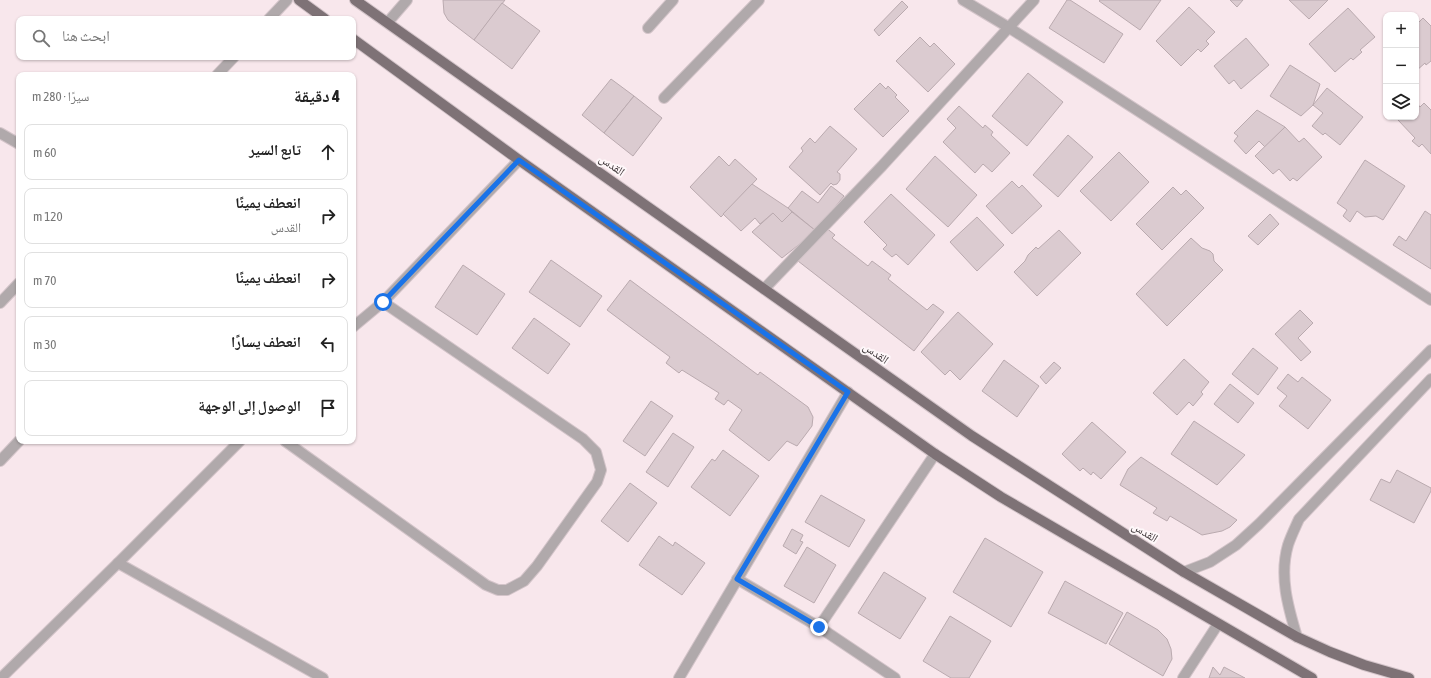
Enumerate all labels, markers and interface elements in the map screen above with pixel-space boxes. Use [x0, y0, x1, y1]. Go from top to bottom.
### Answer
map controls [1383, 12, 1419, 120]
button: + [1383, 12, 1419, 48]
search box [16, 16, 356, 60]
icon: search [30, 27, 52, 49]
text: ابحث هنا [62, 27, 110, 44]
button: − [1383, 48, 1419, 84]
button: layers [1383, 84, 1419, 120]
text: 4 دقيقة [294, 86, 340, 106]
text: سيرًا · 280 m [32, 89, 89, 104]
text: تابع السير [249, 141, 301, 158]
icon: ahead [317, 141, 339, 163]
text: 60 m [33, 145, 56, 160]
street label: القدس [597, 151, 628, 179]
text: انعطف يمينًا [235, 194, 301, 211]
icon: right [317, 205, 339, 227]
text: 120 m [33, 209, 63, 224]
text: القدس [271, 220, 301, 235]
text: انعطف يمينًا [235, 269, 301, 286]
icon: right [317, 269, 339, 291]
text: 70 m [33, 273, 56, 288]
route start [374, 293, 392, 311]
text: انعطف يسارًا [231, 333, 301, 350]
icon: left [317, 333, 339, 355]
text: 30 m [33, 337, 56, 352]
street label: القدس [861, 339, 892, 367]
text: الوصول إلى الوجهة [198, 397, 301, 414]
icon: arrive [317, 397, 339, 419]
street label: القدس [1129, 519, 1161, 545]
route end [810, 618, 828, 636]

